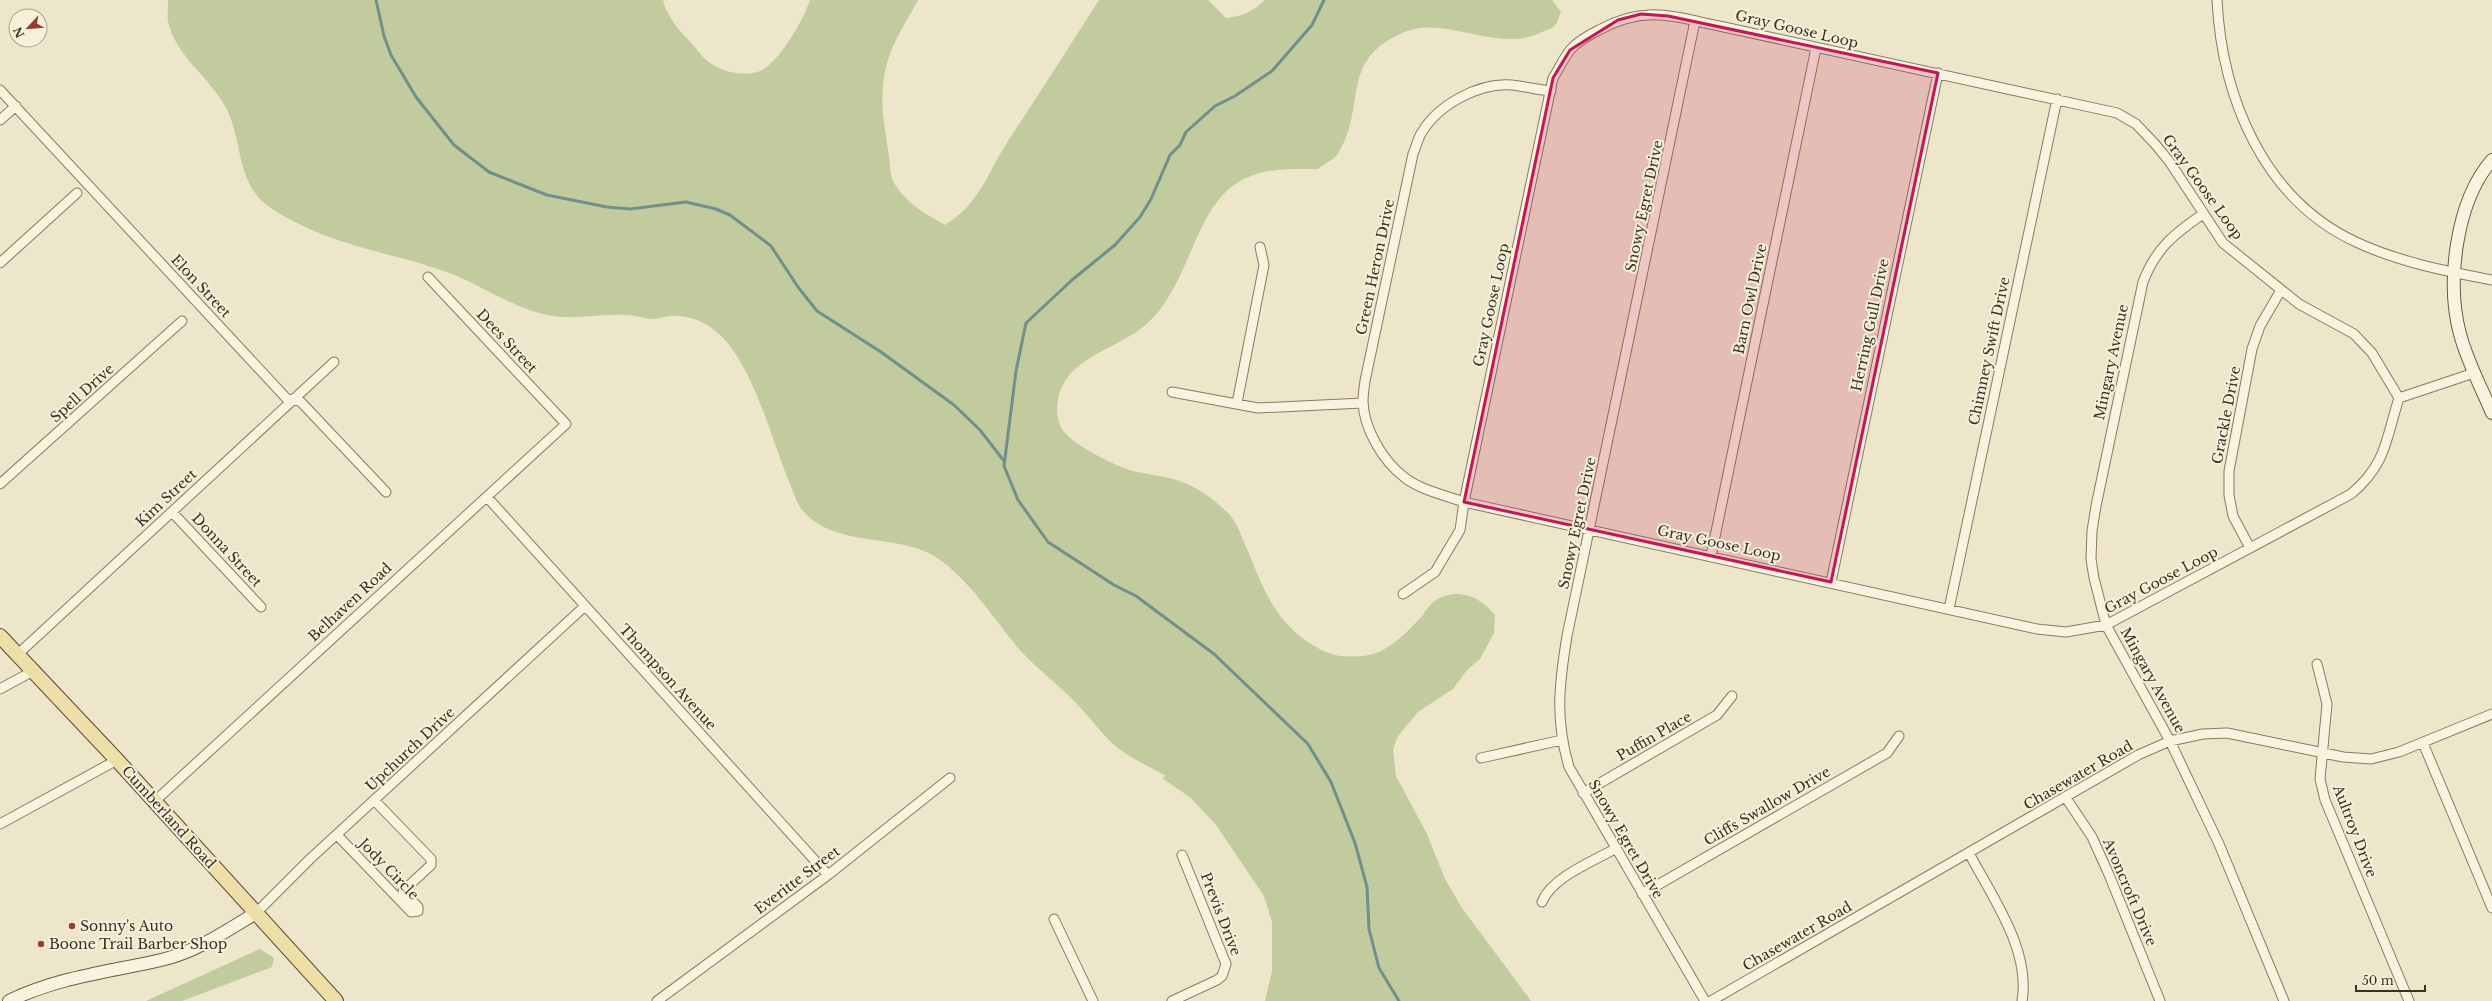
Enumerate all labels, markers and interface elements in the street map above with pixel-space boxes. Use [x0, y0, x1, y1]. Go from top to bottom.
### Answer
street label: Gray Goose Loop [1734, 6, 1860, 52]
north arrow [8, 8, 48, 48]
text: N [10, 24, 28, 40]
street label: Gray Goose Loop [2159, 131, 2247, 243]
street label: Snowy Egret Drive [1621, 138, 1667, 274]
street label: Green Heron Drive [1352, 197, 1398, 337]
street label: Gray Goose Loop [1469, 242, 1513, 368]
street label: Barn Owl Drive [1730, 242, 1770, 356]
street label: Elon Street [167, 251, 235, 322]
street label: Herring Gull Drive [1847, 257, 1893, 393]
street label: Chimney Swift Drive [1964, 275, 2014, 427]
street label: Mingary Avenue [2090, 303, 2132, 421]
street label: Dees Street [473, 305, 542, 377]
street label: Spell Drive [46, 360, 118, 426]
street label: Grackle Drive [2208, 365, 2244, 465]
street label: Snowy Egret Drive [1554, 455, 1600, 591]
street label: Kim Street [132, 465, 201, 531]
street label: Donna Street [188, 509, 266, 591]
street label: Gray Goose Loop [1656, 521, 1782, 565]
street label: Gray Goose Loop [2101, 543, 2221, 617]
street label: Belhaven Road [305, 558, 396, 645]
street label: Thompson Avenue [616, 620, 720, 734]
street label: Mingary Avenue [2117, 624, 2189, 736]
street label: Upchurch Drive [362, 703, 458, 795]
street label: Puffin Place [1613, 707, 1695, 765]
street label: Chasewater Road [2020, 736, 2136, 814]
street label: Cumberland Road [118, 762, 220, 873]
street label: Cliffs Swallow Drive [1701, 762, 1833, 850]
street label: Snowy Egret Drive [1585, 776, 1667, 902]
street label: Aultroy Drive [2329, 781, 2381, 880]
street label: Jody Circle [354, 833, 423, 904]
street label: Avoncroft Drive [2099, 834, 2161, 949]
street label: Everitte Street [751, 842, 844, 918]
street label: Previs Drive [1197, 870, 1245, 958]
street label: Chasewater Road [1739, 897, 1855, 975]
place label: Sonny's Auto [80, 917, 173, 935]
marker: Sonny's Auto [67, 921, 77, 931]
place label: Boone Trail Barber Shop [49, 935, 227, 953]
marker: Boone Trail Barber Shop [36, 939, 46, 949]
scale bar [2356, 967, 2425, 993]
text: 50 m [2362, 973, 2394, 988]

